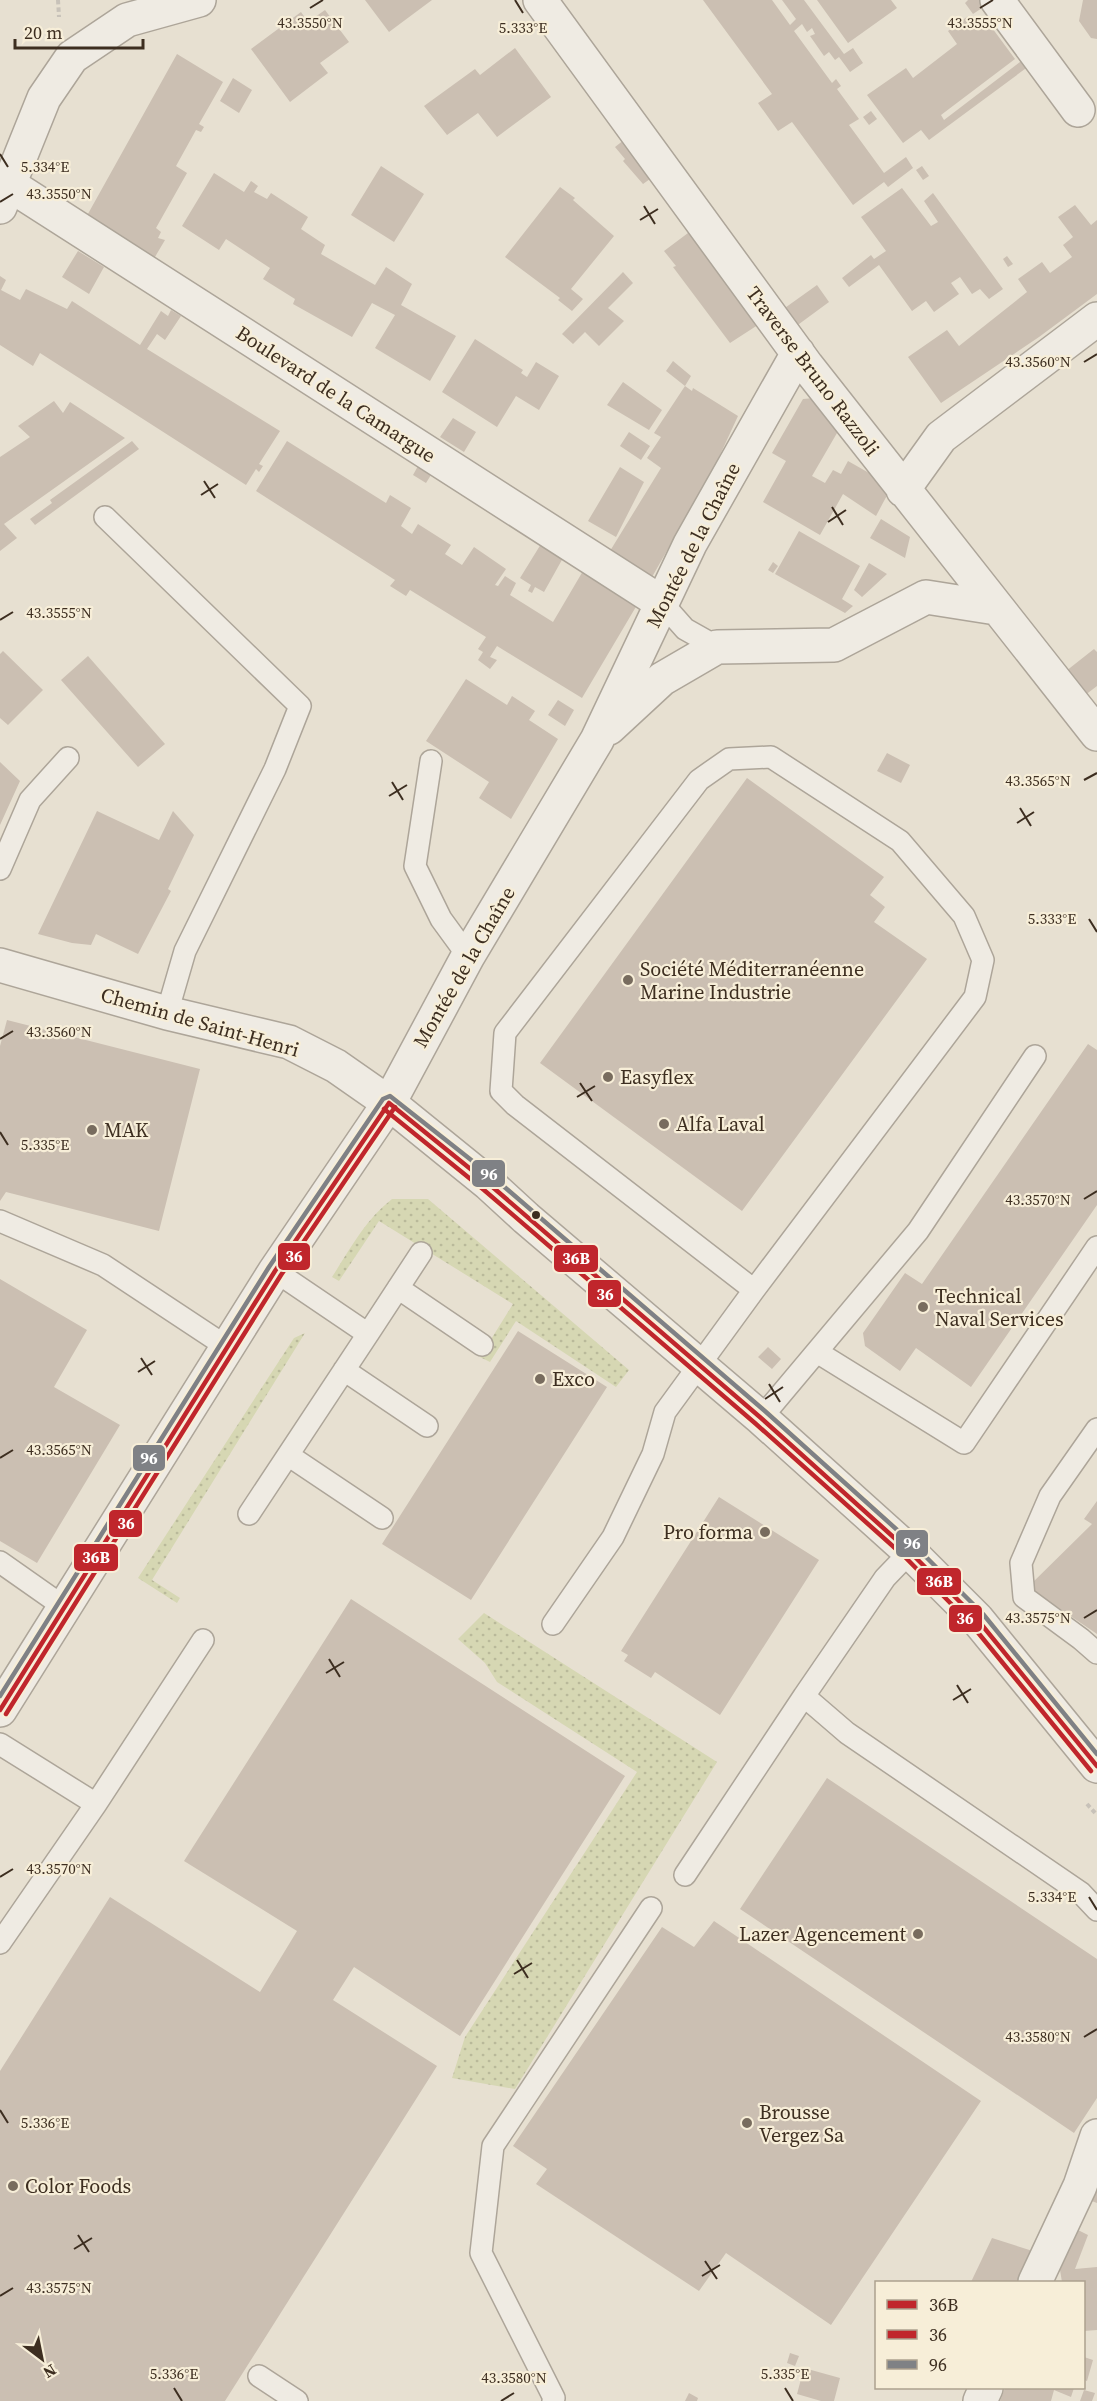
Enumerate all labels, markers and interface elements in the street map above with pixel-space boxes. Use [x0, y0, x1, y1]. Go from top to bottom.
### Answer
scale bar [15, 12, 142, 50]
text: 43.3550°N [277, 12, 343, 33]
text: 43.3555°N [947, 12, 1013, 33]
text: 5.333°E [499, 17, 547, 38]
text: 20 m [24, 20, 62, 45]
text: 5.334°E [21, 156, 69, 177]
text: 43.3550°N [26, 183, 92, 204]
street label: Traverse Bruno Razzoli [740, 280, 886, 462]
street label: Boulevard de la Camargue [231, 319, 441, 469]
text: 43.3560°N [1005, 351, 1071, 372]
street label: Montée de la Chaîne [639, 458, 747, 632]
text: 43.3555°N [26, 602, 92, 623]
text: 43.3565°N [1005, 770, 1071, 791]
street label: Montée de la Chaîne [406, 881, 522, 1053]
text: 5.333°E [1028, 908, 1076, 929]
place label: Société Méditerranéenne Marine Industrie [640, 955, 864, 1006]
marker: Société Méditerranéenne Marine Industrie [621, 973, 635, 987]
street label: Chemin de Saint-Henri [98, 980, 302, 1064]
text: 43.3560°N [26, 1021, 92, 1042]
place label: Easyflex [620, 1063, 695, 1091]
marker: Easyflex [601, 1070, 615, 1084]
place label: Alfa Laval [676, 1110, 765, 1138]
place label: MAK [104, 1116, 149, 1144]
marker: Alfa Laval [657, 1117, 671, 1131]
marker: MAK [85, 1123, 99, 1137]
text: 5.335°E [21, 1134, 69, 1155]
line badge: 96 [471, 1159, 506, 1188]
text: 96 [480, 1163, 498, 1185]
text: 43.3570°N [1005, 1189, 1071, 1210]
unlabelled marker [530, 1209, 542, 1221]
line badge: 36 [277, 1242, 311, 1271]
line badge: 36B [553, 1244, 599, 1273]
text: 36 [285, 1245, 303, 1267]
text: 36B [562, 1247, 590, 1269]
line badge: 36 [587, 1279, 622, 1308]
place label: Technical Naval Services [935, 1282, 1064, 1333]
text: 36 [596, 1283, 614, 1305]
marker: Technical Naval Services [916, 1300, 930, 1314]
place label: Exco [552, 1365, 595, 1393]
marker: Exco [533, 1372, 547, 1386]
text: 43.3565°N [26, 1439, 92, 1460]
line badge: 96 [132, 1444, 166, 1472]
text: 96 [140, 1447, 158, 1469]
line badge: 36 [108, 1509, 143, 1538]
text: 36 [117, 1512, 135, 1534]
place label: Pro forma [663, 1518, 754, 1546]
marker: Pro forma [758, 1525, 772, 1539]
line badge: 96 [895, 1529, 929, 1558]
text: 96 [903, 1532, 921, 1554]
line badge: 36B [73, 1543, 119, 1572]
text: 36B [82, 1546, 110, 1568]
line badge: 36B [916, 1567, 962, 1596]
text: 36B [925, 1570, 953, 1592]
line badge: 36 [948, 1604, 983, 1633]
text: 36 [956, 1607, 974, 1629]
text: 43.3575°N [1005, 1607, 1071, 1628]
text: 43.3570°N [26, 1858, 92, 1879]
text: 5.334°E [1028, 1886, 1076, 1907]
place label: Lazer Agencement [739, 1920, 906, 1948]
marker: Lazer Agencement [911, 1927, 925, 1941]
text: 43.3580°N [1005, 2026, 1071, 2047]
place label: Brousse Vergez Sa [759, 2098, 845, 2149]
text: 5.336°E [21, 2112, 69, 2133]
marker: Brousse Vergez Sa [740, 2116, 754, 2130]
place label: Color Foods [25, 2172, 131, 2200]
marker: Color Foods [6, 2179, 20, 2193]
text: 43.3575°N [26, 2277, 92, 2298]
legend [875, 2281, 1085, 2389]
text: 36B [929, 2292, 958, 2317]
text: 36 [929, 2322, 947, 2347]
north arrow [12, 2329, 72, 2389]
text: 96 [929, 2352, 947, 2377]
text: N [39, 2359, 61, 2384]
text: 5.336°E [150, 2363, 198, 2384]
text: 5.335°E [761, 2363, 809, 2384]
text: 43.3580°N [481, 2367, 547, 2388]

